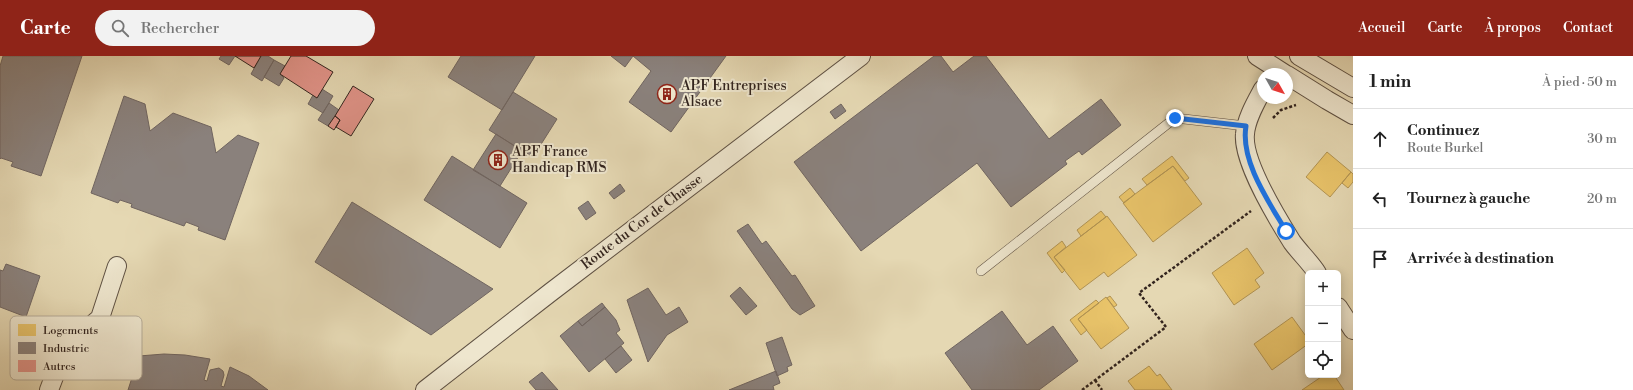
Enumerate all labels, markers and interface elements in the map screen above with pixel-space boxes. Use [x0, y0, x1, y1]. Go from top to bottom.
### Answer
search box [95, 10, 375, 46]
text: Carte [20, 16, 71, 40]
icon: search [109, 17, 131, 39]
text: Rechercher [141, 19, 219, 38]
text: Accueil [1358, 19, 1405, 37]
text: Carte [1427, 19, 1462, 37]
text: À propos [1484, 19, 1541, 37]
text: Contact [1563, 19, 1613, 37]
north arrow [1257, 68, 1293, 104]
text: 1 min [1369, 71, 1411, 93]
text: À pied · 50 m [1542, 74, 1617, 90]
place label: APF Entreprises Alsace [680, 77, 787, 111]
building icon: APF Entreprises Alsace [656, 83, 678, 105]
route end [1166, 109, 1184, 127]
text: Continuez [1407, 121, 1479, 140]
icon: ahead [1369, 128, 1391, 150]
text: 30 m [1587, 131, 1617, 147]
text: Route Burkel [1407, 140, 1483, 156]
place label: APF France Handicap RMS [511, 143, 606, 177]
building icon: APF France Handicap RMS [487, 149, 509, 171]
street label: Route du Cor de Chasse [578, 170, 706, 274]
icon: left [1369, 188, 1391, 210]
text: Tournez à gauche [1407, 189, 1530, 208]
text: 20 m [1587, 191, 1617, 207]
route start [1277, 222, 1295, 240]
icon: arrive [1369, 248, 1391, 270]
text: Arrivée à destination [1407, 249, 1554, 268]
map controls [1305, 270, 1341, 378]
button: + [1305, 270, 1341, 306]
button: − [1305, 306, 1341, 342]
legend [10, 316, 142, 380]
text: Logements [43, 324, 98, 338]
text: Industrie [43, 342, 90, 356]
button: locate [1305, 342, 1341, 378]
text: Autres [42, 360, 76, 374]

